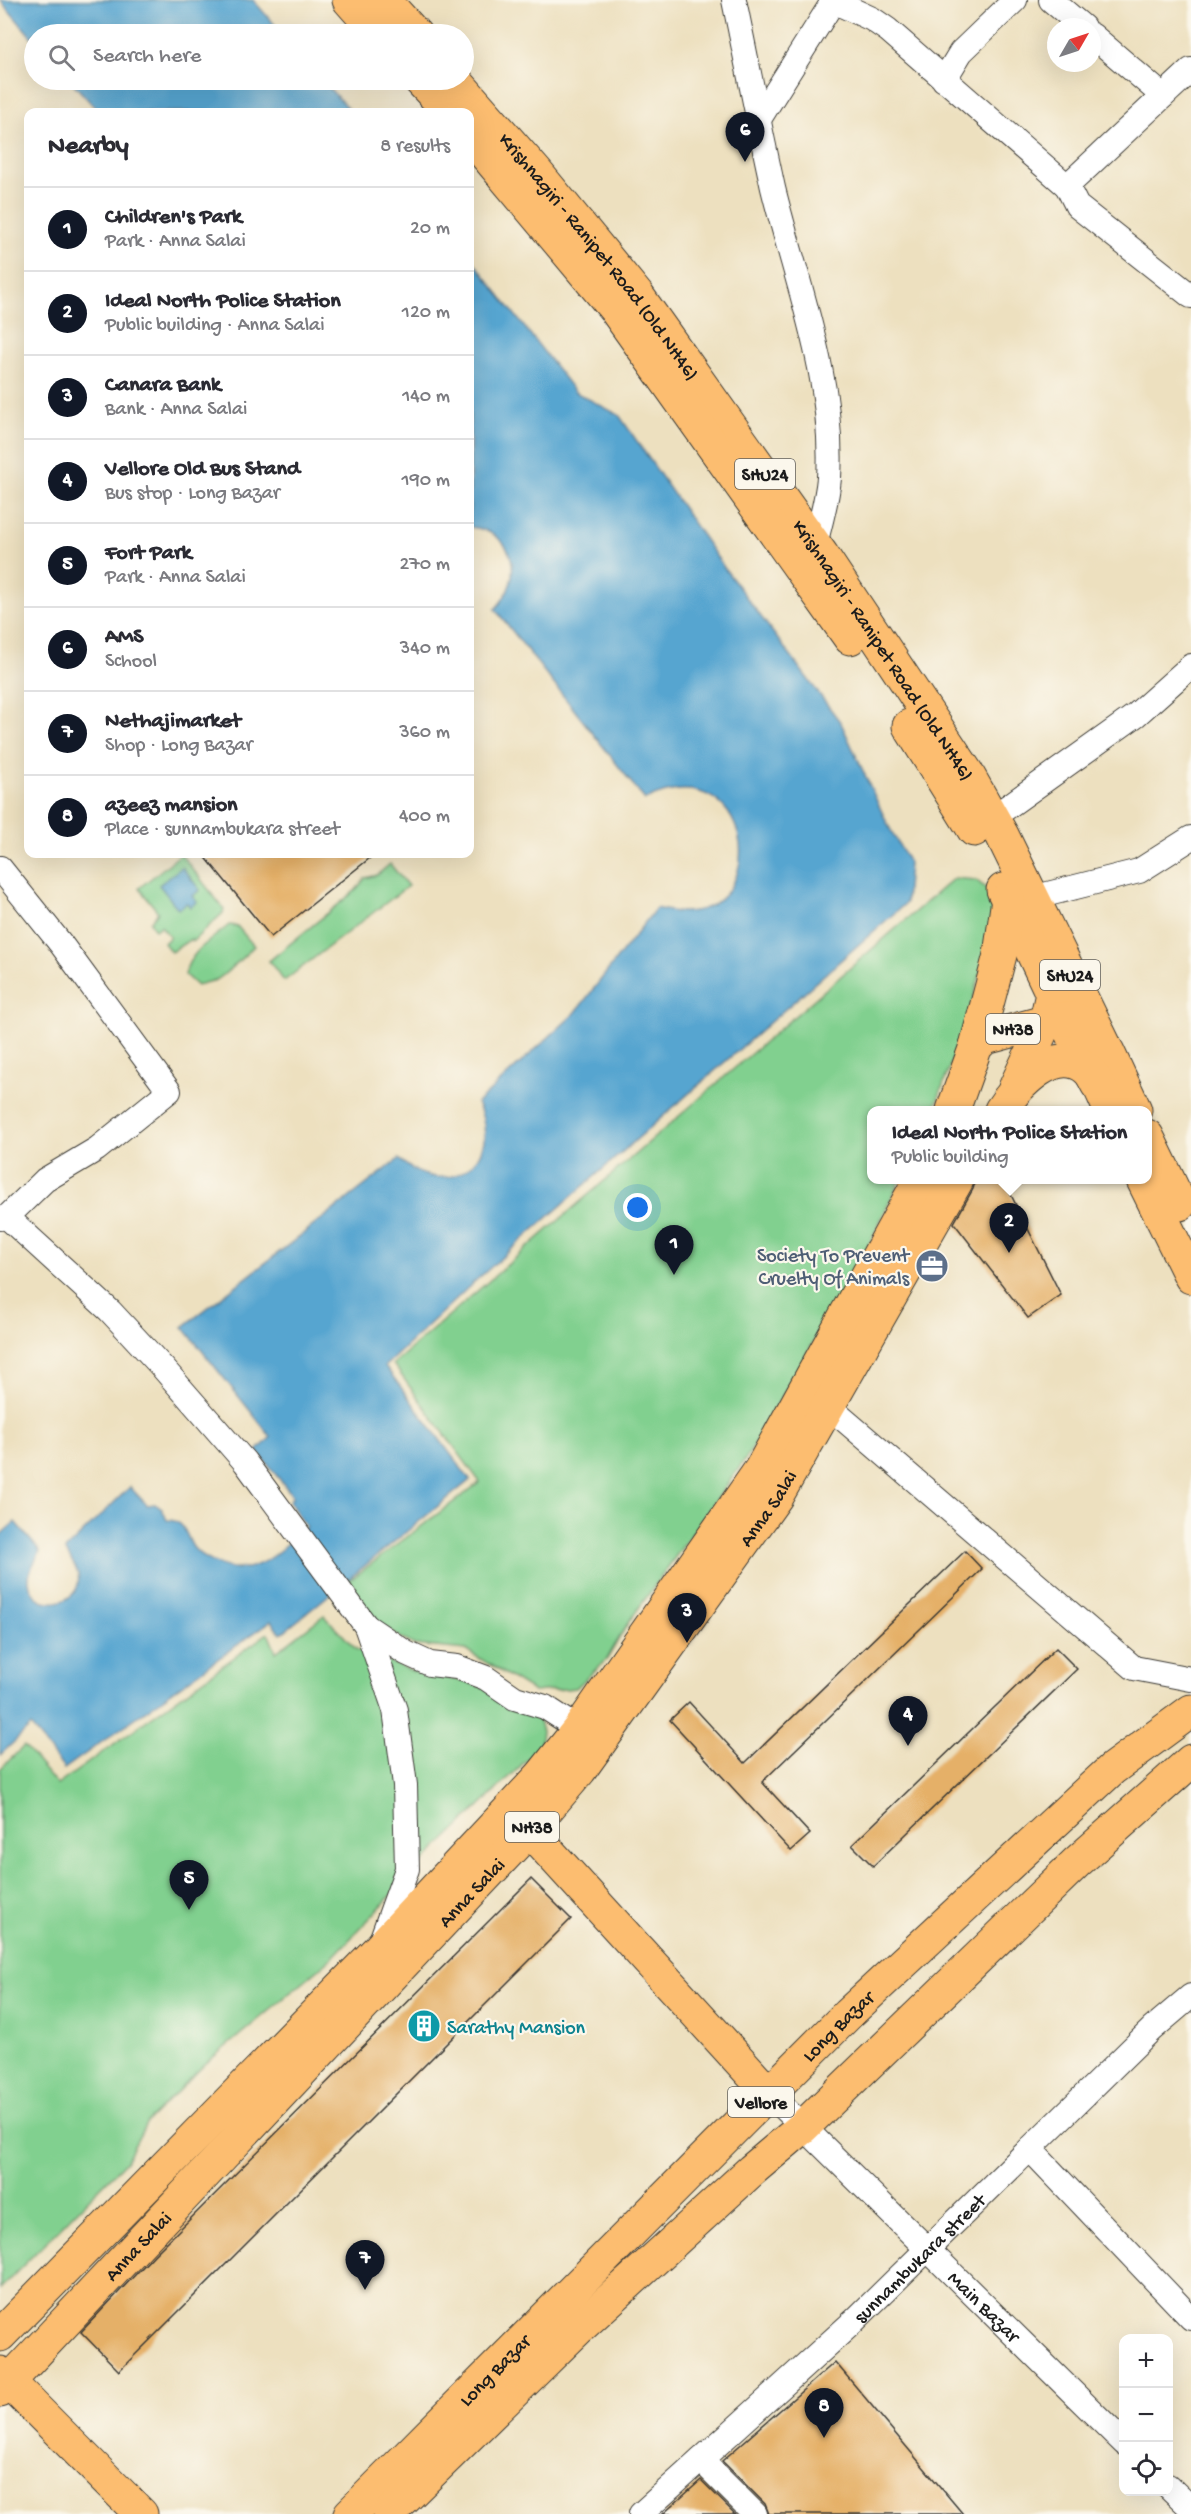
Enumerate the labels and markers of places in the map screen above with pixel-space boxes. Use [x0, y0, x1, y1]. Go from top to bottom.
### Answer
pin: 6 [726, 112, 764, 162]
pin: 2 [990, 1204, 1028, 1253]
pin: 1 [654, 1226, 694, 1275]
place label: Society To Prevent Cruelty Of Animals [757, 1246, 911, 1292]
office icon: Society To Prevent Cruelty Of Animals [914, 1248, 950, 1284]
pin: 3 [668, 1594, 706, 1643]
pin: 4 [888, 1696, 928, 1746]
pin: 5 [170, 1860, 208, 1910]
building icon: Sarathy Mansion [406, 2008, 442, 2044]
place label: Sarathy Mansion [447, 2018, 586, 2041]
pin: 7 [346, 2240, 385, 2290]
pin: 8 [804, 2388, 844, 2438]

